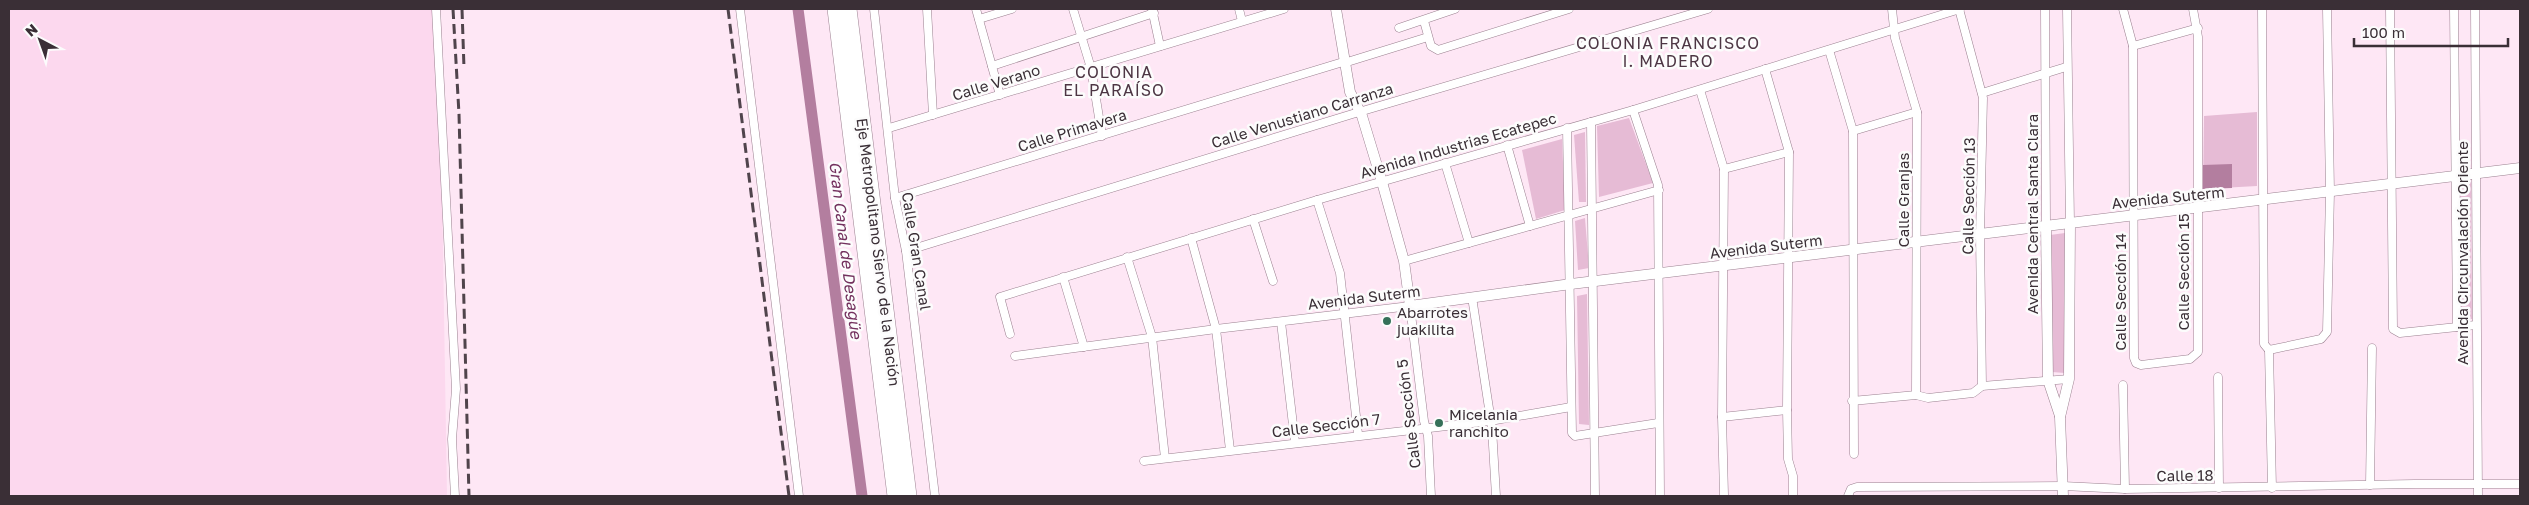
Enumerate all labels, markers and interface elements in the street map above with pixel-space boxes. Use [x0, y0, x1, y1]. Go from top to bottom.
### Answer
north arrow [15, 15, 65, 65]
scale bar [2354, 15, 2508, 47]
text: N [22, 20, 41, 40]
text: 100 m [2362, 23, 2405, 41]
district label: COLONIA FRANCISCO I. MADERO [1576, 33, 1760, 71]
street label: Calle Verano [950, 60, 1042, 104]
district label: COLONIA EL PARAÍSO [1063, 62, 1165, 100]
street label: Calle Venustiano Carranza [1209, 79, 1395, 151]
street label: Calle Primavera [1015, 105, 1129, 155]
street label: Avenida Industrias Ecatepec [1358, 108, 1558, 182]
street label: Avenida Central Santa Clara [2023, 114, 2041, 314]
street label: Eje Metropolitano Siervo de la Nación [854, 117, 904, 387]
street label: Calle Sección 13 [1958, 137, 1978, 255]
street label: Avenida Circunvalación Oriente [2453, 141, 2471, 365]
street label: Calle Granjas [1894, 152, 1912, 248]
water label: Gran Canal de Desagüe [825, 160, 867, 341]
street label: Avenida Suterm [2111, 182, 2225, 212]
street label: Calle Gran Canal [899, 191, 935, 312]
street label: Calle Sección 15 [2174, 213, 2192, 331]
street label: Avenida Suterm [1709, 230, 1823, 262]
street label: Calle Sección 14 [2111, 233, 2129, 351]
street label: Avenida Suterm [1307, 281, 1421, 313]
place label: Abarrotes juakilita [1396, 303, 1468, 338]
marker: Abarrotes juakilita [1381, 315, 1393, 327]
street label: Calle Sección 5 [1392, 358, 1424, 470]
place label: Micelania ranchito [1449, 405, 1518, 440]
street label: Calle Sección 7 [1271, 409, 1381, 441]
marker: Micelania ranchito [1433, 417, 1445, 429]
street label: Calle 18 [2156, 466, 2214, 484]

